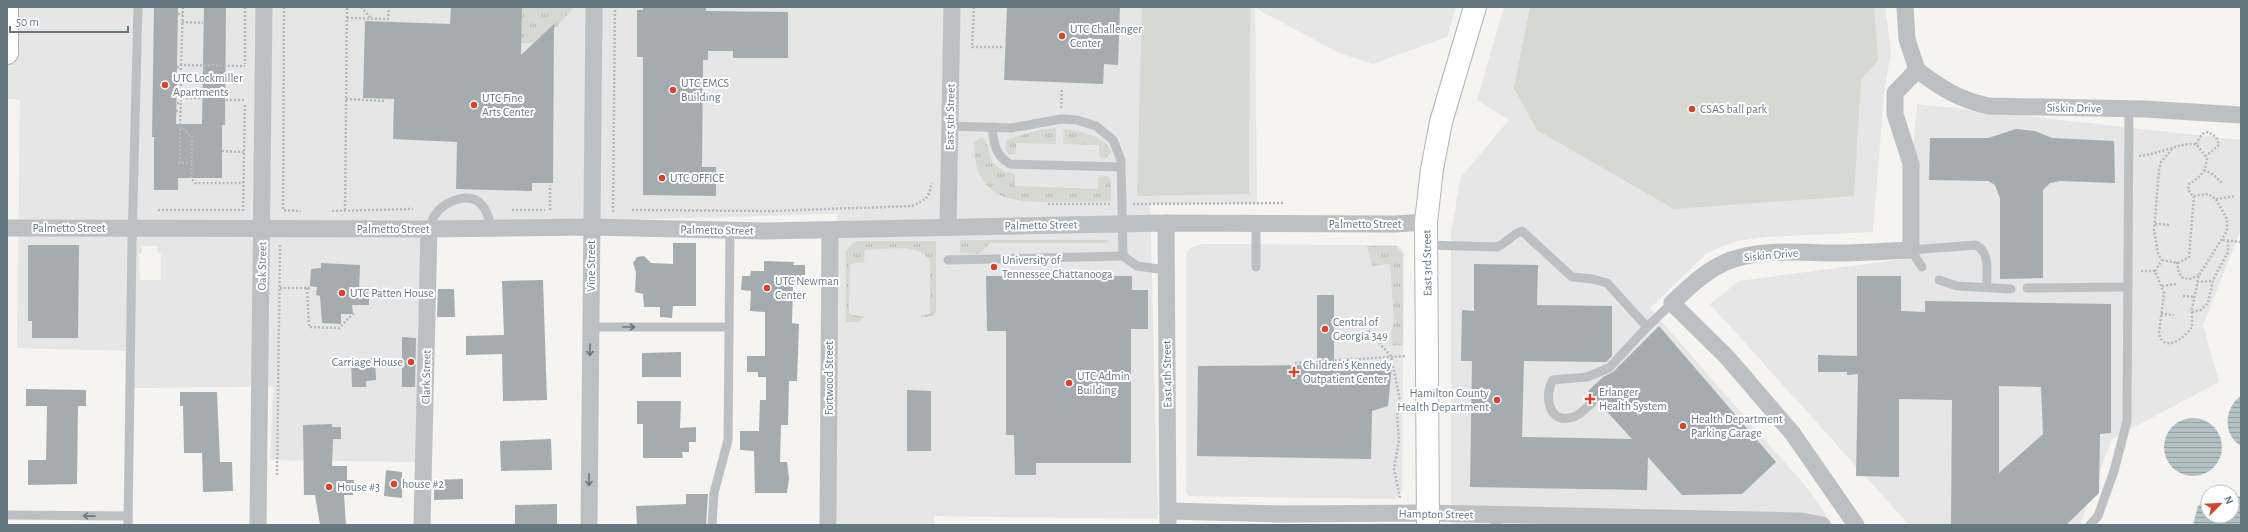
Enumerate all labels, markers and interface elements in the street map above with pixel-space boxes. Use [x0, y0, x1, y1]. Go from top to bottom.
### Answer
scale bar [10, 8, 128, 34]
text: 50 m [16, 16, 39, 28]
place label: UTC Challenger Center [1070, 23, 1142, 49]
marker: UTC Challenger Center [1057, 31, 1067, 41]
place label: UTC Lockmiller Apartments [173, 72, 243, 98]
place label: UTC EMCS Building [681, 77, 730, 103]
marker: UTC Lockmiller Apartments [160, 80, 170, 90]
street label: East 5th Street [943, 83, 957, 150]
marker: UTC EMCS Building [668, 85, 678, 95]
place label: UTC Fine Arts Center [482, 92, 534, 118]
marker: UTC Fine Arts Center [469, 100, 479, 110]
street label: Siskin Drive [2047, 102, 2101, 114]
place label: CSAS ball park [1700, 103, 1768, 115]
marker: CSAS ball park [1687, 104, 1697, 114]
place label: UTC OFFICE [670, 172, 724, 184]
marker: UTC OFFICE [657, 173, 667, 183]
street label: Palmetto Street [1004, 218, 1078, 232]
street label: Palmetto Street [1328, 218, 1402, 230]
street label: Palmetto Street [32, 222, 106, 234]
street label: Palmetto Street [356, 223, 430, 235]
street label: Palmetto Street [680, 223, 754, 237]
street label: East 3rd Street [1420, 229, 1434, 296]
street label: Vine Street [585, 240, 597, 292]
street label: Oak Street [256, 241, 268, 291]
street label: Siskin Drive [1743, 247, 1799, 263]
place label: University of Tennessee Chattanooga [1002, 254, 1113, 280]
marker: University of Tennessee Chattanooga [989, 262, 999, 272]
place label: UTC Newman Center [775, 275, 839, 301]
marker: UTC Newman Center [762, 283, 772, 293]
place label: UTC Patten House [350, 287, 434, 299]
marker: UTC Patten House [337, 288, 347, 298]
place label: Central of Georgia 349 [1333, 316, 1388, 342]
one-way arrow [622, 323, 635, 331]
marker: Central of Georgia 349 [1320, 324, 1330, 334]
street label: East 4th Street [1160, 340, 1174, 408]
street label: Fortwood Street [823, 341, 835, 415]
one-way arrow [586, 343, 594, 356]
street label: Clark Street [420, 350, 432, 404]
place label: Carriage House [332, 356, 403, 368]
marker: Carriage House [406, 357, 416, 367]
place label: Children's Kennedy Outpatient Center [1303, 359, 1392, 385]
marker: Children's Kennedy Outpatient Center [1288, 366, 1300, 378]
place label: UTC Admin Building [1077, 370, 1130, 396]
marker: UTC Admin Building [1064, 378, 1074, 388]
place label: Erlanger Health System [1599, 386, 1667, 413]
place label: Hamilton County Health Department [1397, 387, 1489, 413]
marker: Erlanger Health System [1584, 393, 1596, 405]
marker: Hamilton County Health Department [1492, 395, 1502, 405]
place label: Health Department Parking Garage [1691, 413, 1783, 439]
marker: Health Department Parking Garage [1678, 421, 1688, 431]
one-way arrow [585, 473, 593, 486]
place label: house #2 [402, 478, 444, 490]
marker: house #2 [389, 479, 399, 489]
place label: House #3 [337, 481, 380, 493]
marker: House #3 [324, 482, 334, 492]
north arrow [2200, 484, 2240, 524]
text: N [2222, 494, 2235, 506]
street label: Hampton Street [1398, 507, 1474, 521]
one-way arrow [83, 512, 96, 520]

